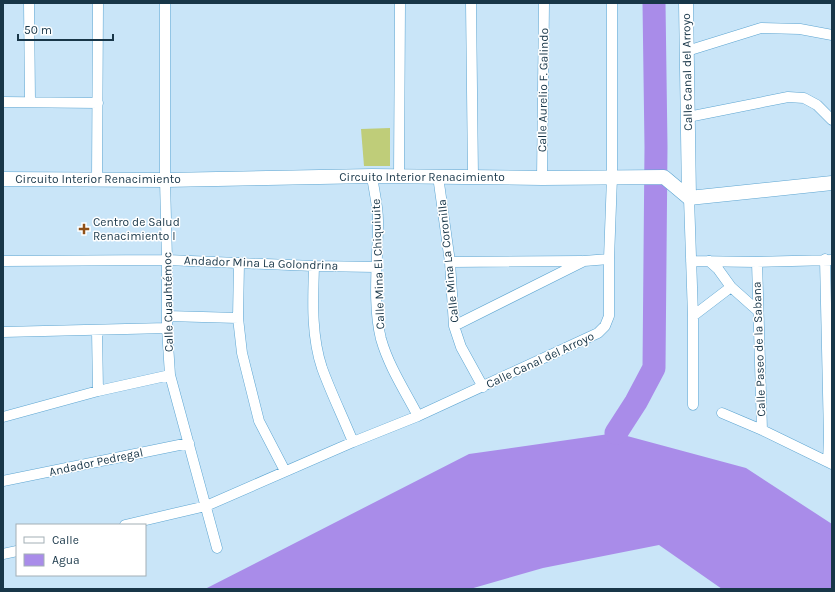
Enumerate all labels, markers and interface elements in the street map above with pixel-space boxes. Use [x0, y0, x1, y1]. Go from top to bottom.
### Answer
street label: Calle Canal del Arroyo [679, 13, 695, 131]
scale bar [18, 16, 113, 42]
text: 50 m [24, 23, 52, 37]
street label: Calle Aurelio F. Galindo [535, 28, 551, 152]
street label: Circuito Interior Renacimiento [339, 170, 505, 184]
street label: Circuito Interior Renacimiento [15, 172, 181, 186]
street label: Calle Mina El Chiquiuite [369, 198, 387, 330]
street label: Calle Mina La Coronilla [435, 199, 461, 323]
place label: Centro de Salud Renacimiento I [93, 215, 180, 243]
marker: Centro de Salud Renacimiento I [78, 223, 90, 235]
street label: Calle Cuauhtémoc [160, 252, 176, 352]
street label: Andador Mina La Golondrina [184, 253, 338, 273]
street label: Calle Paseo de la Sabana [750, 281, 768, 417]
street label: Calle Canal del Arroyo [484, 329, 596, 391]
street label: Andador Pedregal [48, 445, 144, 479]
legend [16, 524, 146, 576]
text: Calle [52, 533, 79, 547]
text: Agua [52, 553, 80, 567]

